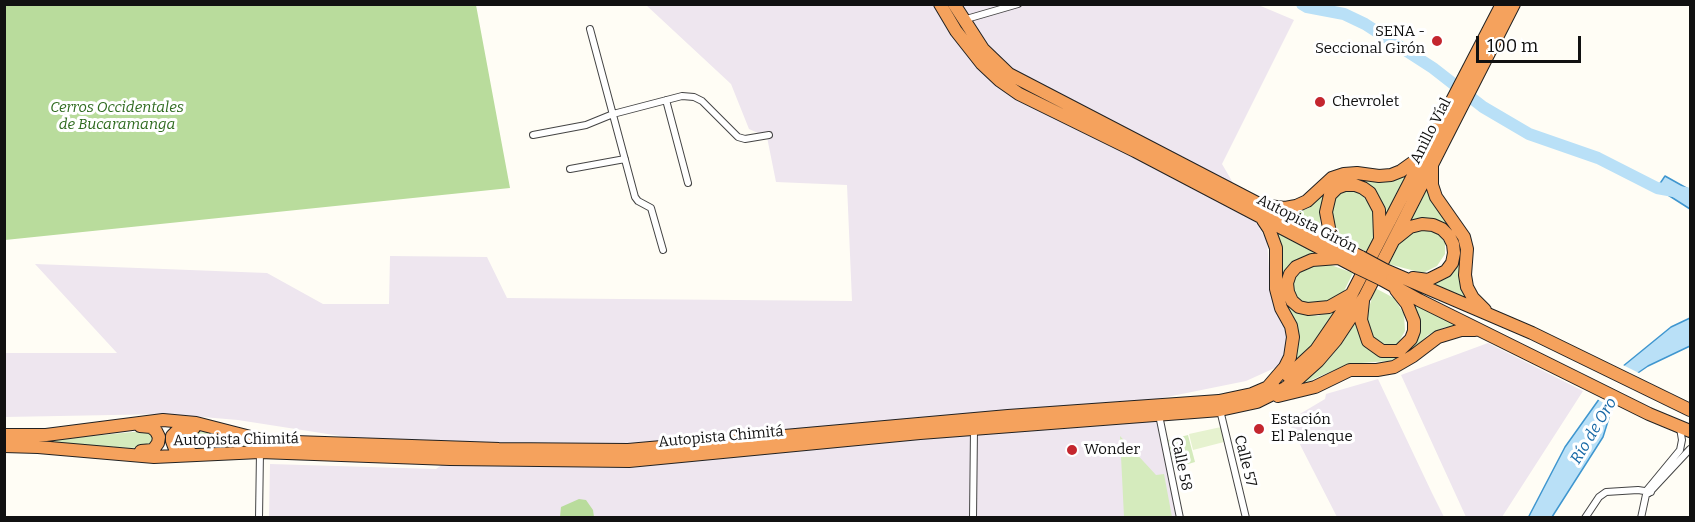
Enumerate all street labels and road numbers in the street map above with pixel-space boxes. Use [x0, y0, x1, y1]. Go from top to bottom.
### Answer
street label: Anillo Víal [1407, 95, 1455, 167]
street label: Autopista Girón [1254, 191, 1360, 257]
street label: Autopista Chimitá [658, 423, 784, 451]
street label: Autopista Chimitá [173, 430, 299, 450]
street label: Calle 57 [1230, 433, 1260, 489]
street label: Calle 58 [1167, 436, 1195, 492]

